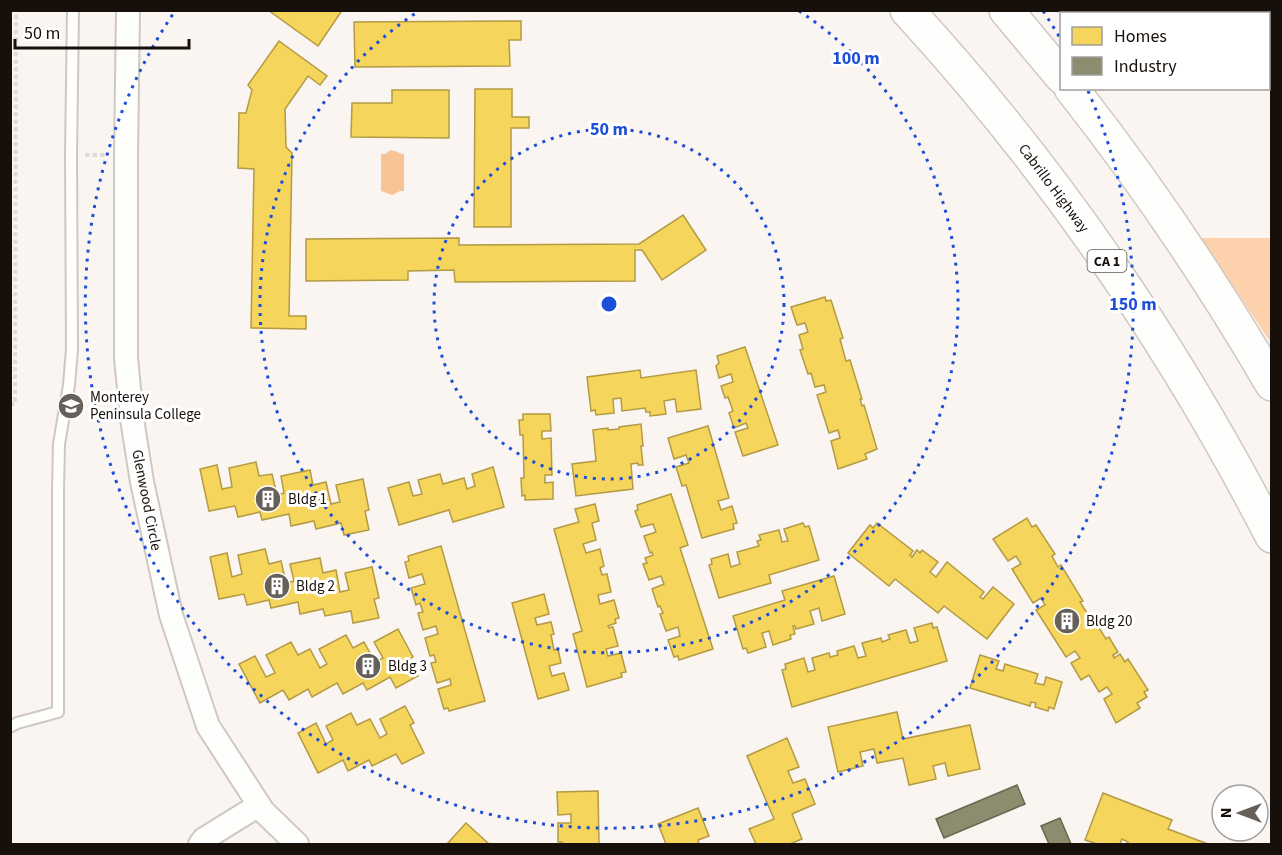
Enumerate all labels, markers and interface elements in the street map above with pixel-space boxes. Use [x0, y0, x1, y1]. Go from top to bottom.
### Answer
scale bar [15, 12, 189, 50]
legend [1060, 12, 1270, 90]
text: 50 m [24, 21, 60, 46]
text: Homes [1114, 24, 1167, 49]
text: 100 m [832, 46, 880, 71]
text: Industry [1114, 54, 1177, 79]
text: 50 m [590, 117, 628, 142]
street label: Cabrillo Highway [1013, 139, 1094, 237]
road number: CA 1 [1088, 250, 1126, 272]
text: 150 m [1109, 292, 1157, 317]
centre of rings [599, 294, 619, 314]
place label: Monterey Peninsula College [90, 387, 201, 425]
school or university icon: Monterey Peninsula College [56, 391, 86, 421]
street label: Glenwood Circle [126, 448, 167, 552]
building icon: Bldg 1 [253, 484, 283, 514]
place label: Bldg 1 [288, 489, 327, 510]
building icon: Bldg 2 [262, 571, 292, 601]
place label: Bldg 2 [296, 576, 335, 597]
building icon: Bldg 20 [1052, 606, 1082, 636]
place label: Bldg 20 [1086, 611, 1132, 632]
building icon: Bldg 3 [353, 651, 383, 681]
place label: Bldg 3 [388, 656, 427, 677]
north arrow [1210, 783, 1270, 843]
text: N [1215, 808, 1237, 818]

